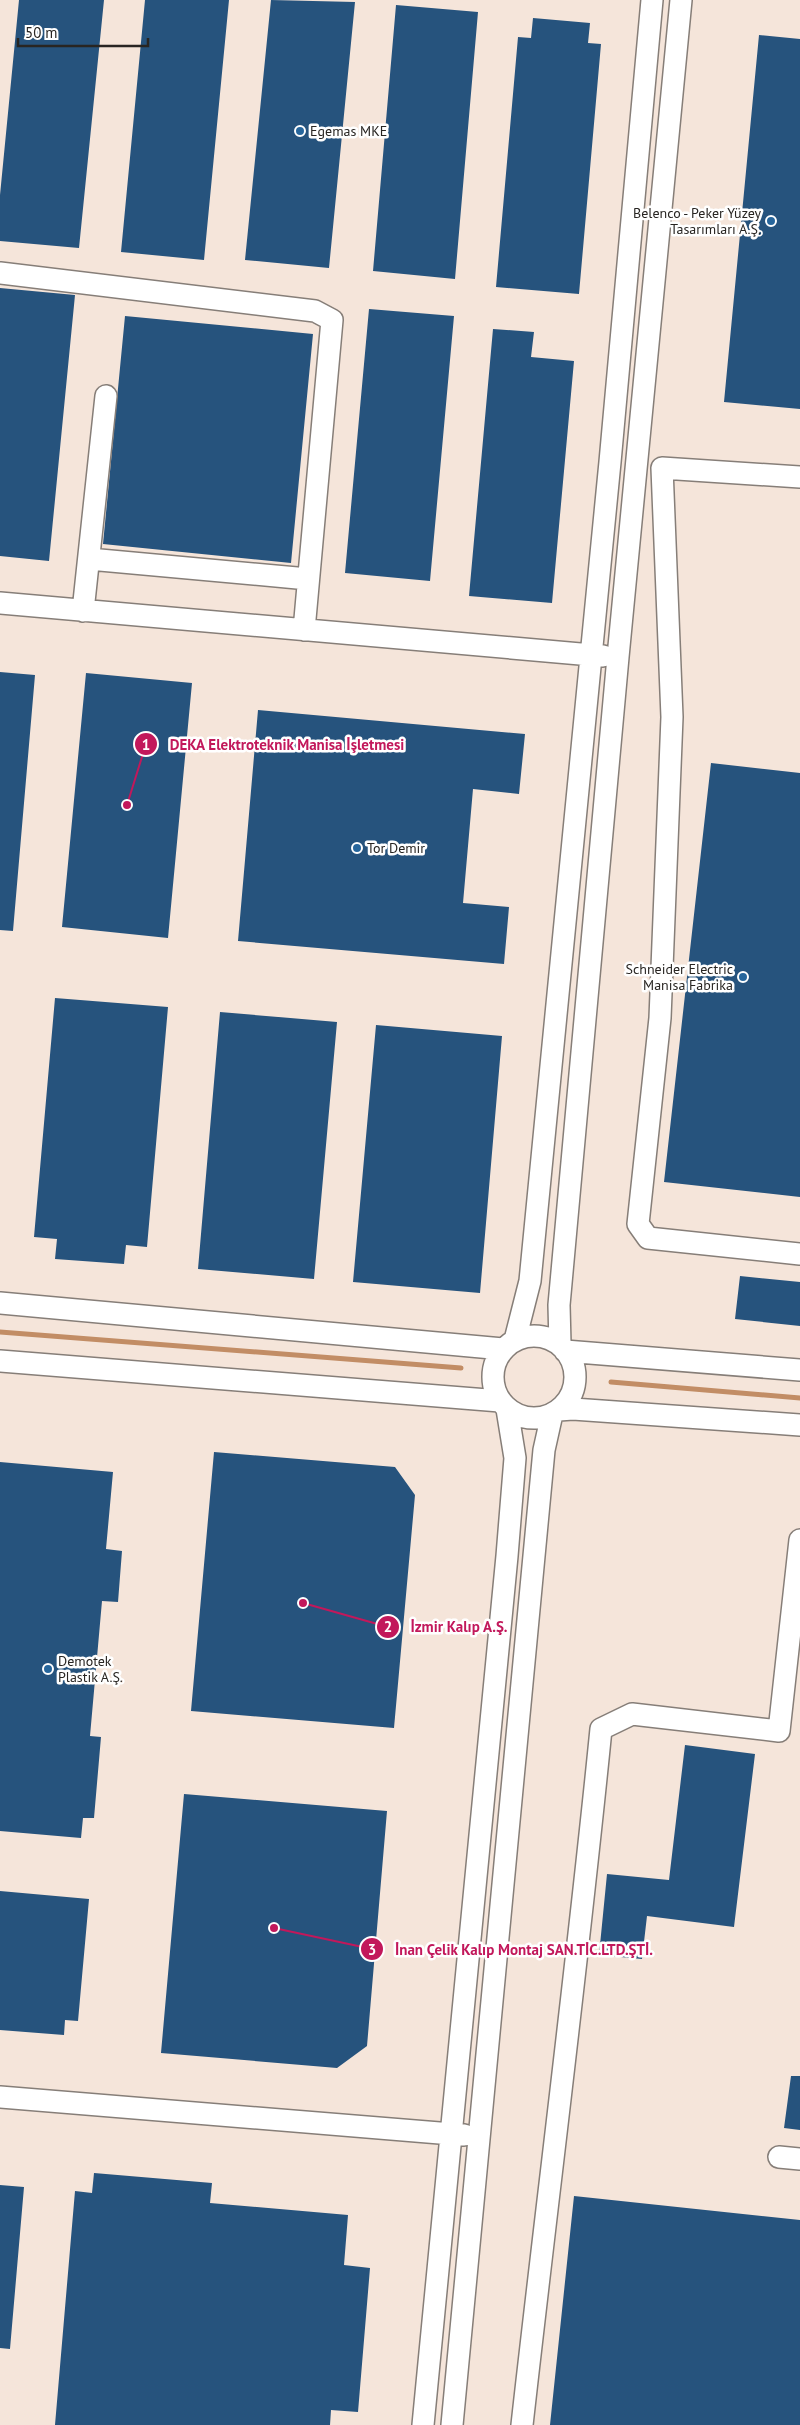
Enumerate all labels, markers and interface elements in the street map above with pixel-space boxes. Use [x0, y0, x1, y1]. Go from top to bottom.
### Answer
scale bar [18, 15, 148, 47]
text: 50 m [25, 23, 58, 42]
place label: Egemas MKE [310, 122, 387, 140]
marker: Egemas MKE [294, 125, 306, 137]
place label: Belenco - Peker Yüzey Tasarımları A.Ş. [633, 204, 761, 238]
marker: Belenco - Peker Yüzey Tasarımları A.Ş. [765, 215, 777, 227]
callout: DEKA Elektroteknik Manisa İşletmesi [134, 729, 414, 759]
text: 1 [142, 735, 150, 754]
text: DEKA Elektroteknik Manisa İşletmesi [170, 735, 404, 754]
place label: Tor Demir [367, 839, 425, 857]
marker: Tor Demir [351, 842, 363, 854]
place label: Schneider Electric Manisa Fabrika [625, 960, 733, 994]
marker: Schneider Electric Manisa Fabrika [737, 971, 749, 983]
callout: İzmir Kalıp A.Ş. [375, 1612, 518, 1642]
text: 2 [384, 1617, 392, 1636]
text: İzmir Kalıp A.Ş. [410, 1617, 508, 1636]
place label: Demotek Plastik A.Ş. [58, 1652, 123, 1686]
marker: Demotek Plastik A.Ş. [42, 1663, 54, 1675]
callout: İnan Çelik Kalıp Montaj SAN.TİC.LTD.ŞTİ. [360, 1934, 664, 1964]
text: 3 [368, 1940, 376, 1959]
text: İnan Çelik Kalıp Montaj SAN.TİC.LTD.ŞTİ. [395, 1940, 653, 1959]

